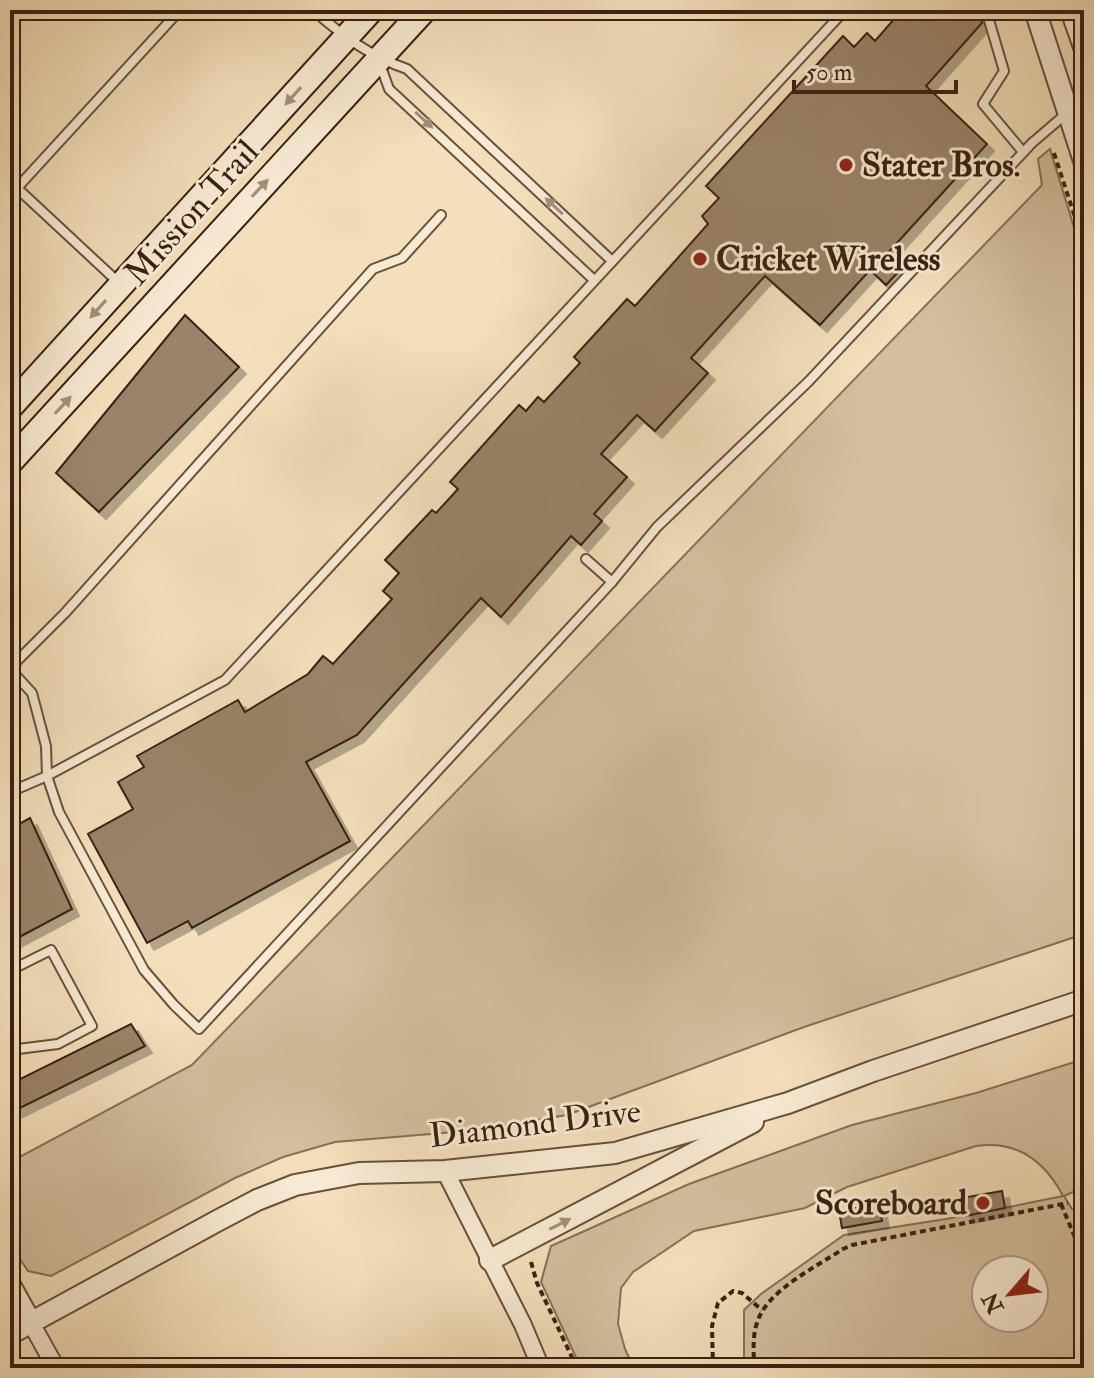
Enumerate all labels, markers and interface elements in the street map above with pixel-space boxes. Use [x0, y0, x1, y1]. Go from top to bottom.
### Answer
scale bar [794, 44, 956, 94]
text: 50 m [806, 57, 853, 88]
one-way arrow [284, 87, 302, 106]
one-way arrow [414, 110, 433, 128]
street label: Mission Trail [115, 131, 269, 295]
place label: Stater Bros. [862, 144, 1020, 187]
marker: Stater Bros. [837, 156, 855, 174]
one-way arrow [250, 179, 268, 198]
one-way arrow [545, 198, 564, 216]
place label: Cricket Wireless [716, 238, 941, 281]
marker: Cricket Wireless [691, 250, 709, 268]
one-way arrow [90, 300, 108, 319]
one-way arrow [54, 396, 72, 415]
street label: Diamond Drive [427, 1090, 643, 1158]
place label: Scoreboard [815, 1182, 967, 1225]
marker: Scoreboard [974, 1194, 992, 1212]
one-way arrow [548, 1218, 571, 1231]
north arrow [970, 1254, 1050, 1334]
text: N [976, 1287, 1011, 1319]

